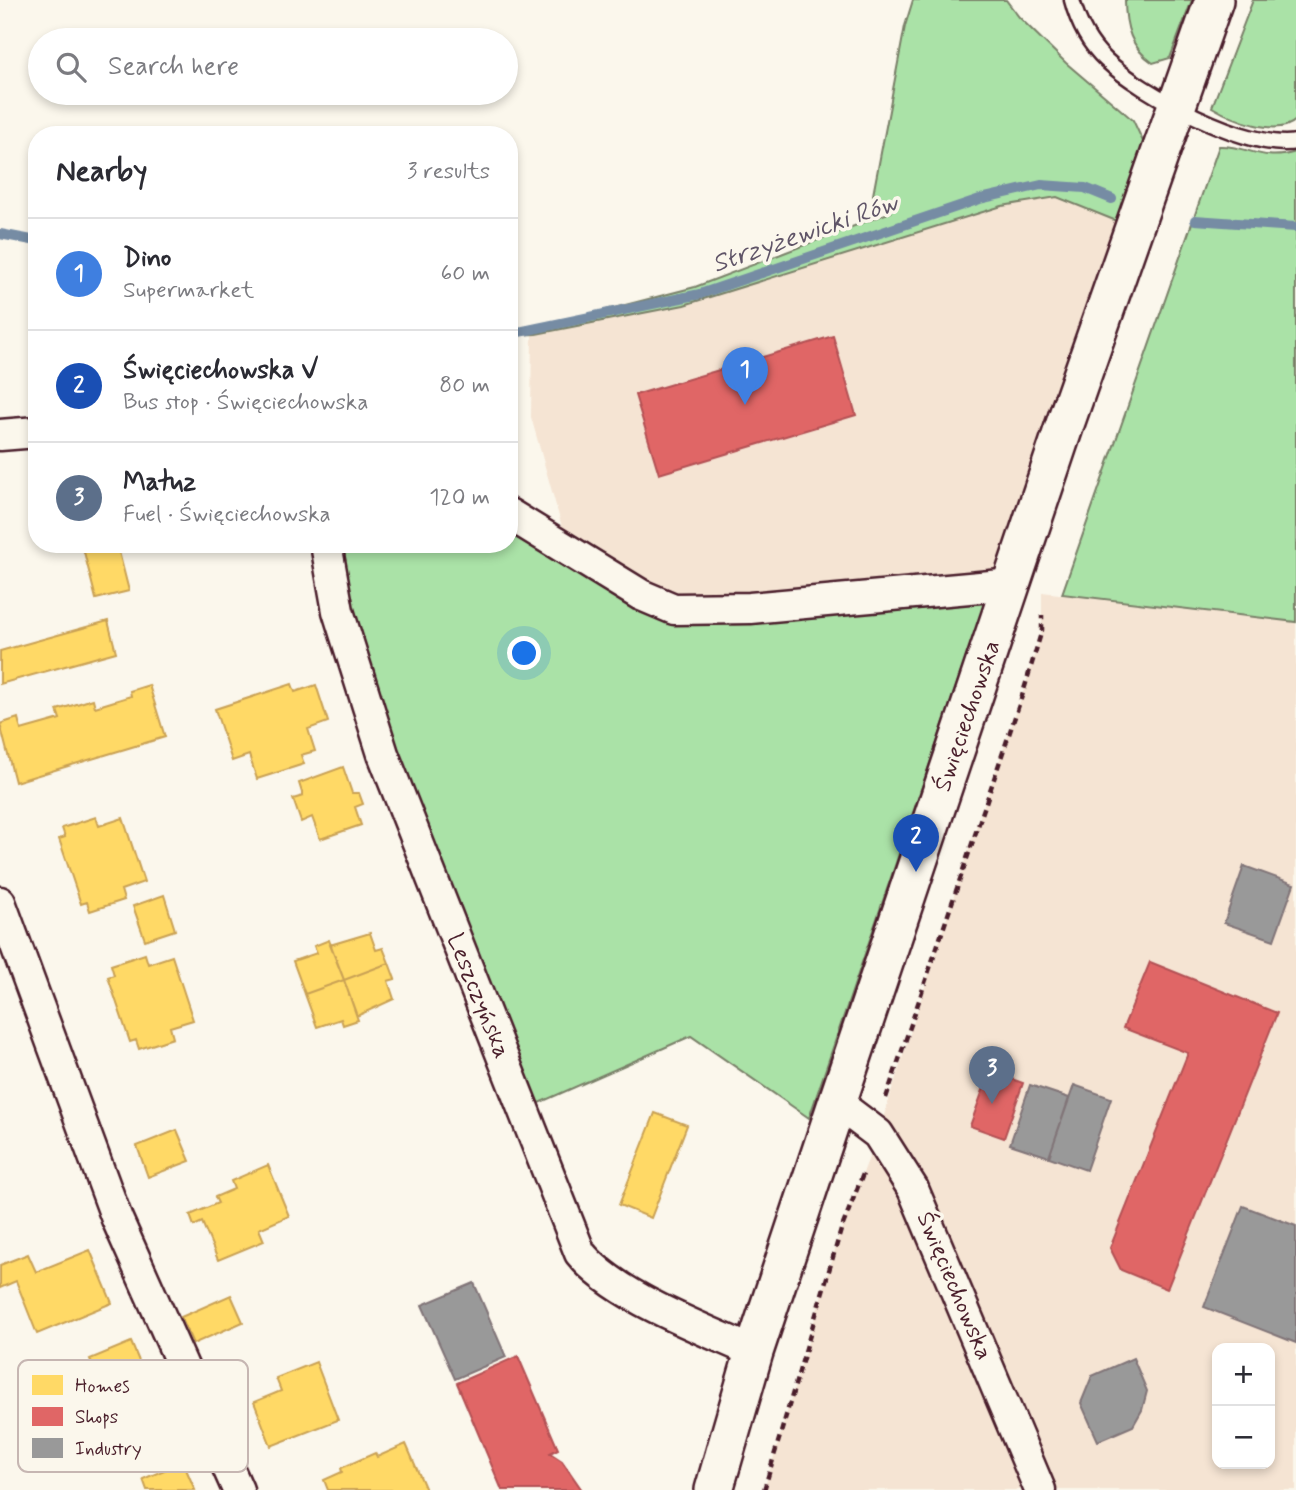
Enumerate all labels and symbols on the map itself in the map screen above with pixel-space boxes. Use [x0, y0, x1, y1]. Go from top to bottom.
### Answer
water label: Strzyżewicki Rów [708, 186, 904, 282]
pin: 1 [722, 347, 768, 405]
your location [507, 636, 541, 670]
street label: Święciechowska [927, 636, 1008, 796]
pin: 2 [893, 814, 939, 872]
street label: Leszczyńska [439, 929, 517, 1063]
pin: 3 [969, 1046, 1015, 1104]
street label: Święciechowska [909, 1207, 1000, 1365]
legend [18, 1360, 248, 1472]
text: Homes [75, 1374, 130, 1399]
text: Shops [75, 1405, 118, 1430]
text: Industry [75, 1437, 142, 1462]

